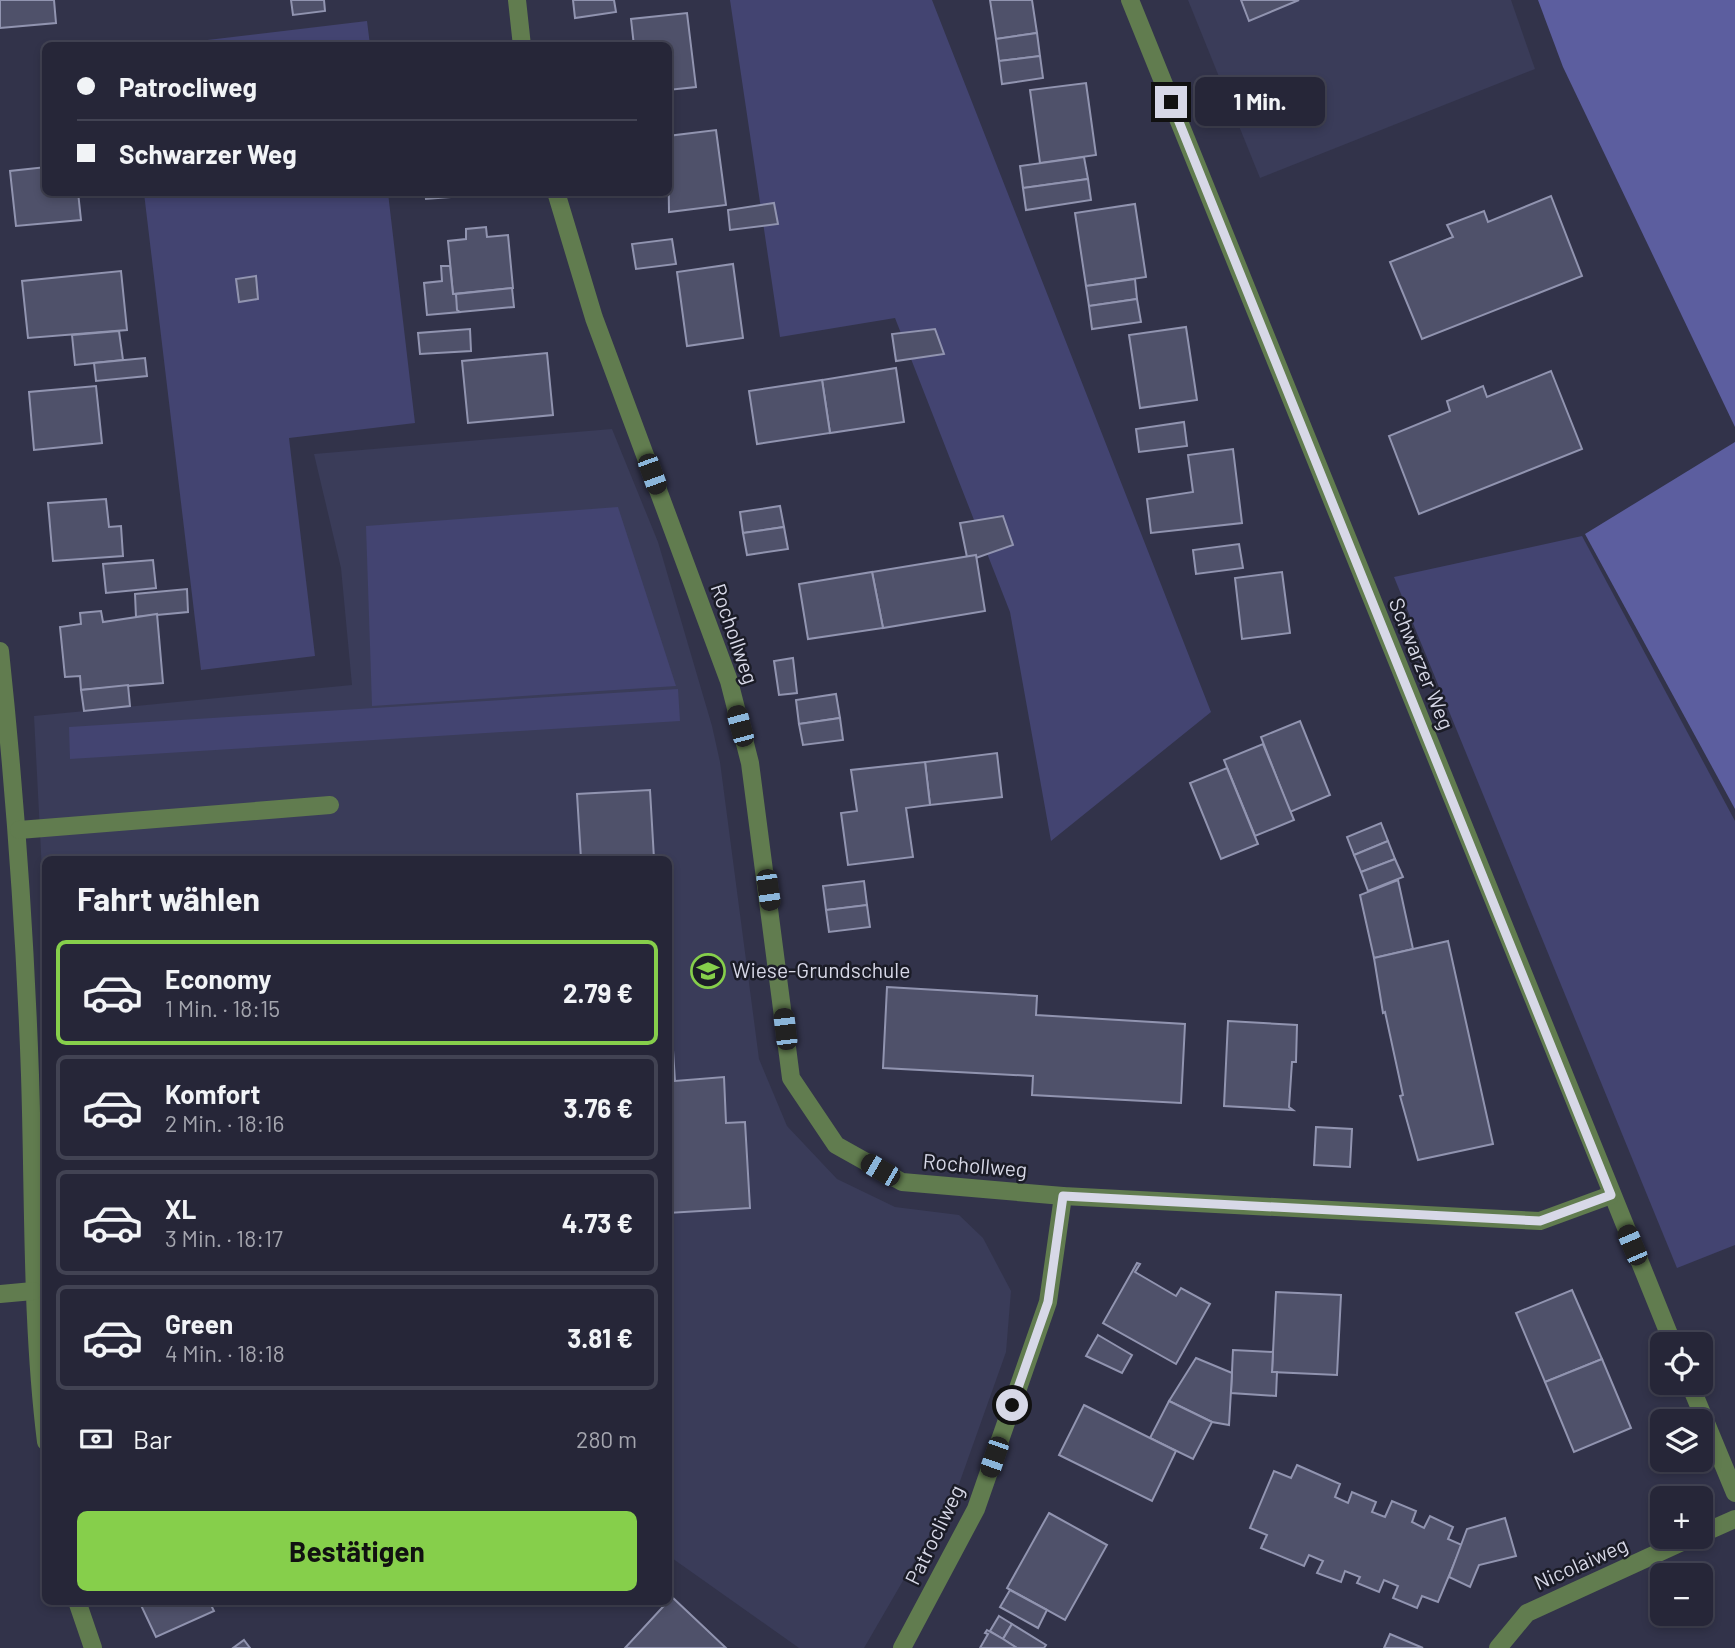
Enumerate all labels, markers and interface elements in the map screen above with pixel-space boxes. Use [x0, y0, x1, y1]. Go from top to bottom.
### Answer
text: Patrocliweg [119, 71, 257, 102]
callout: 1 Min. [1196, 78, 1325, 126]
route end [1155, 86, 1187, 118]
text: 1 Min. [1233, 87, 1287, 115]
text: Schwarzer Weg [119, 138, 297, 169]
car [635, 451, 670, 497]
street label: Rochollweg [707, 580, 764, 687]
street label: Schwarzer Weg [1385, 594, 1460, 733]
car [725, 703, 756, 749]
car [755, 868, 782, 912]
text: Fahrt wählen [77, 879, 260, 917]
school or university icon: Wiese-Grundschule [689, 952, 727, 990]
place label: Wiese-Grundschule [732, 957, 910, 982]
icon: car [81, 961, 144, 1024]
text: Economy [165, 963, 271, 994]
text: 2.79 € [563, 977, 633, 1008]
text: 1 Min. · 18:15 [165, 994, 280, 1022]
car [773, 1007, 798, 1051]
icon: car [81, 1076, 144, 1139]
text: Komfort [165, 1078, 260, 1109]
text: 3.76 € [563, 1092, 633, 1123]
text: 2 Min. · 18:16 [165, 1109, 284, 1137]
street label: Rochollweg [922, 1147, 1028, 1182]
car [857, 1150, 904, 1190]
icon: car [81, 1191, 144, 1254]
text: XL [165, 1193, 196, 1224]
text: 4.73 € [562, 1207, 633, 1238]
car [1615, 1222, 1650, 1268]
text: 3 Min. · 18:17 [165, 1224, 283, 1252]
icon: car [81, 1306, 144, 1369]
text: Green [165, 1308, 233, 1339]
text: 3.81 € [567, 1322, 633, 1353]
map controls [1650, 1332, 1713, 1626]
button: locate [1650, 1332, 1713, 1395]
text: 4 Min. · 18:18 [165, 1339, 285, 1367]
route start [996, 1389, 1028, 1421]
button: layers [1650, 1409, 1713, 1472]
icon: cash [77, 1420, 115, 1458]
text: Bar [133, 1423, 172, 1454]
text: 280 m [576, 1425, 637, 1453]
car [978, 1434, 1011, 1480]
street label: Patrocliweg [899, 1480, 969, 1588]
button: + [1650, 1486, 1713, 1549]
button: Bestätigen [77, 1511, 637, 1591]
street label: Nicolaiweg [1530, 1531, 1631, 1594]
button: − [1650, 1563, 1713, 1626]

